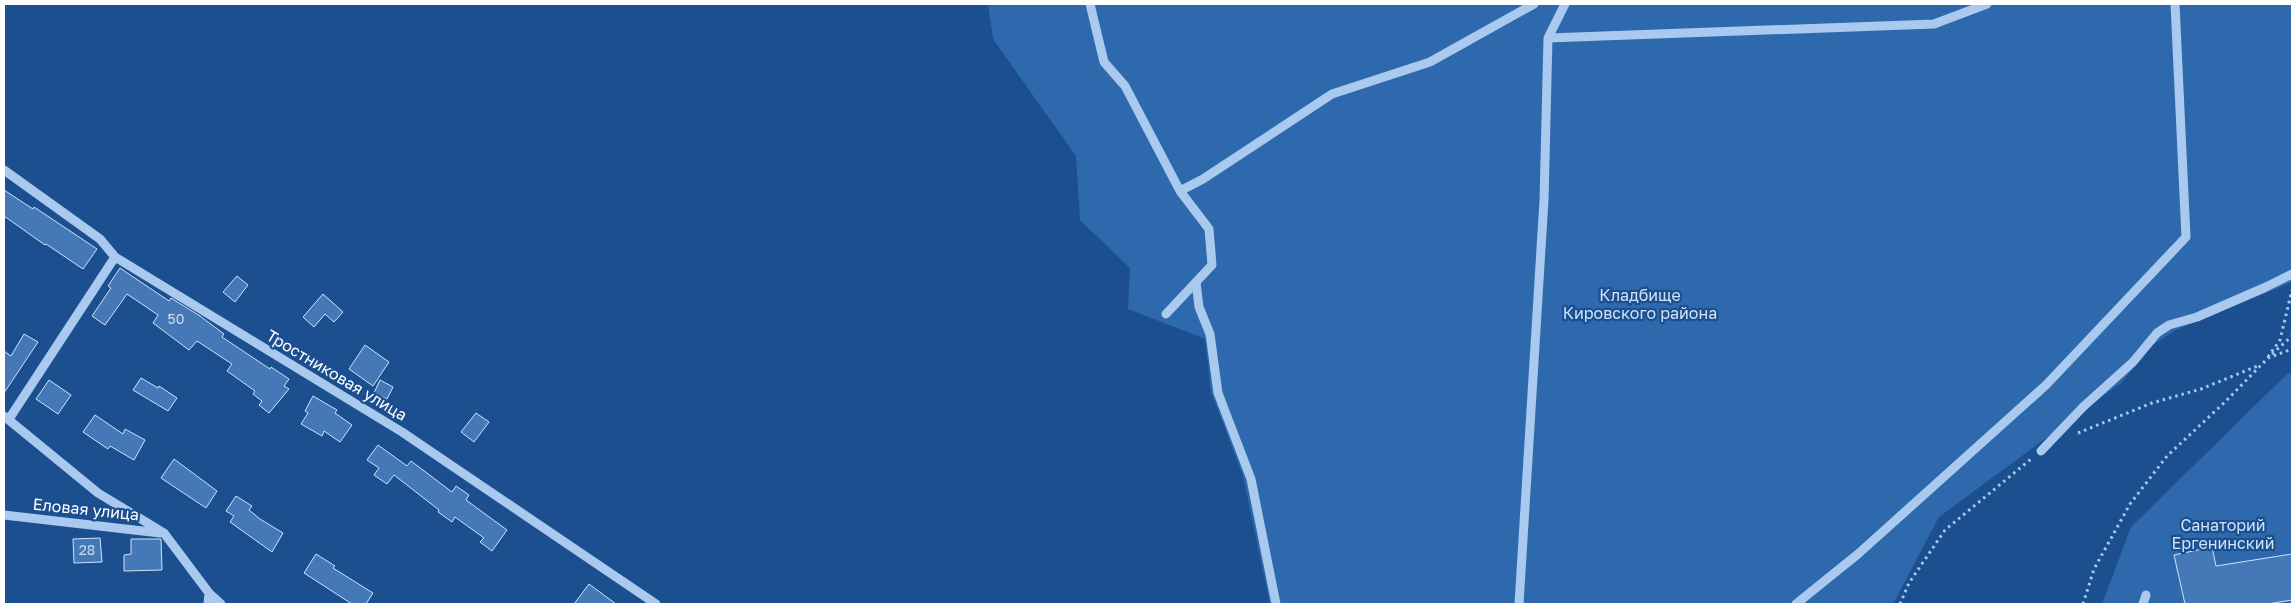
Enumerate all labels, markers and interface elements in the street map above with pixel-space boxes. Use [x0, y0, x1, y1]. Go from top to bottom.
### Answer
park label: Кладбище Кировского района [1563, 285, 1717, 323]
house number: 50 [168, 310, 184, 327]
street label: Тростниковая улица [263, 325, 411, 425]
street label: Еловая улица [32, 493, 140, 525]
park label: Санаторий Ергенинский [2172, 515, 2274, 553]
house number: 28 [79, 541, 95, 558]

